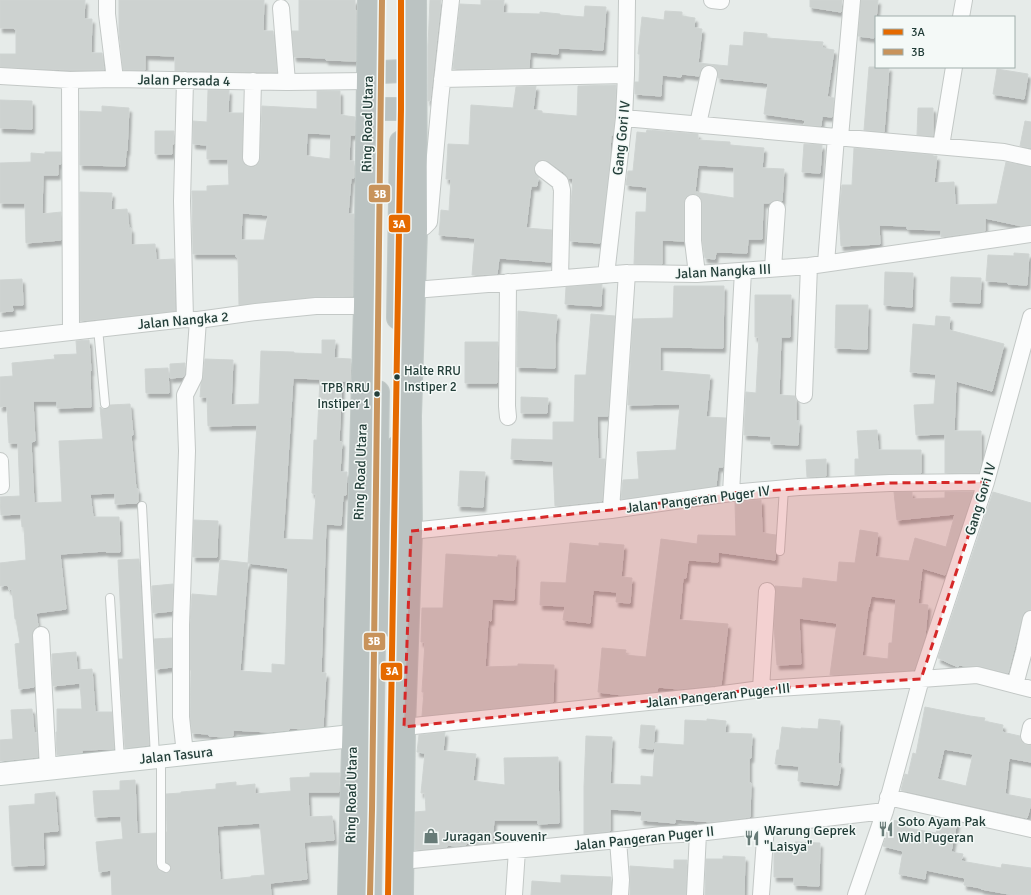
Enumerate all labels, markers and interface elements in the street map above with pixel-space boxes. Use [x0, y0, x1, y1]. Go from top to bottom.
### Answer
legend [875, 16, 1015, 68]
text: 3A [911, 25, 925, 40]
text: 3B [911, 45, 925, 60]
street label: Jalan Persada 4 [137, 71, 231, 90]
street label: Ring Road Utara [358, 75, 377, 173]
street label: Gang Gori IV [609, 100, 634, 176]
line badge: 3B [368, 184, 391, 203]
text: 3B [374, 188, 387, 201]
line badge: 3A [388, 214, 411, 233]
text: 3A [393, 218, 405, 231]
street label: Jalan Nangka III [675, 260, 771, 283]
street label: Jalan Nangka 2 [137, 308, 229, 333]
place label: Halte RRU Instiper 2 [404, 363, 461, 395]
marker: Halte RRU Instiper 2 [392, 372, 402, 382]
place label: TPB RRU Instiper 1 [317, 380, 370, 412]
marker: TPB RRU Instiper 1 [372, 389, 382, 399]
street label: Ring Road Utara [350, 423, 371, 521]
street label: Gang Gori IV [961, 461, 1000, 537]
street label: Jalan Pangeran Puger IV [625, 482, 771, 517]
line badge: 3B [363, 632, 386, 651]
text: 3B [368, 635, 381, 648]
line badge: 3A [380, 662, 403, 681]
text: 3A [386, 665, 398, 678]
street label: Jalan Pangeran Puger III [645, 679, 791, 712]
street label: Jalan Tasura [138, 743, 214, 768]
street label: Ring Road Utara [342, 746, 361, 844]
place label: Soto Ayam Pak Wid Pugeran [898, 813, 986, 846]
restaurant icon: Soto Ayam Pak Wid Pugeran [877, 820, 895, 838]
place label: Warung Geprek "Laisya" [764, 822, 856, 855]
street label: Jalan Pangeran Puger II [573, 823, 715, 854]
shop icon: Juragan Souvenir [422, 827, 440, 845]
place label: Juragan Souvenir [443, 828, 548, 845]
restaurant icon: Warung Geprek "Laisya" [743, 829, 761, 847]

